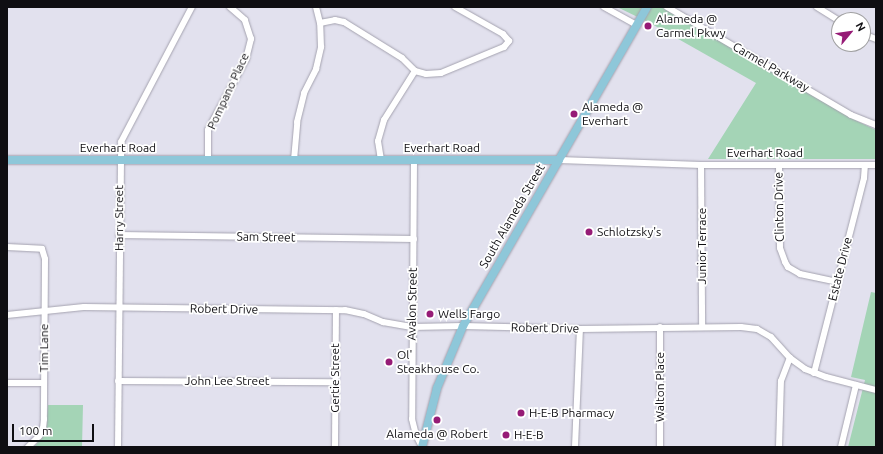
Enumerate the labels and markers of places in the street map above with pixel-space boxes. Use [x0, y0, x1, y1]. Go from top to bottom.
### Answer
place label: Alameda @ Carmel Pkwy [656, 12, 726, 40]
marker: Alameda @ Carmel Pkwy [643, 21, 653, 31]
place label: Alameda @ Everhart [582, 100, 643, 128]
marker: Alameda @ Everhart [569, 109, 579, 119]
place label: Schlotzsky's [597, 225, 661, 239]
marker: Schlotzsky's [584, 227, 594, 237]
place label: Wells Fargo [438, 307, 500, 321]
marker: Wells Fargo [425, 309, 435, 319]
place label: Ol' Steakhouse Co. [397, 348, 479, 376]
marker: Ol' Steakhouse Co. [384, 357, 394, 367]
place label: H-E-B Pharmacy [529, 406, 614, 420]
marker: H-E-B Pharmacy [516, 408, 526, 418]
marker: Alameda @ Robert [432, 415, 442, 425]
place label: Alameda @ Robert [386, 427, 488, 441]
place label: H-E-B [514, 428, 544, 442]
marker: H-E-B [501, 430, 511, 440]

